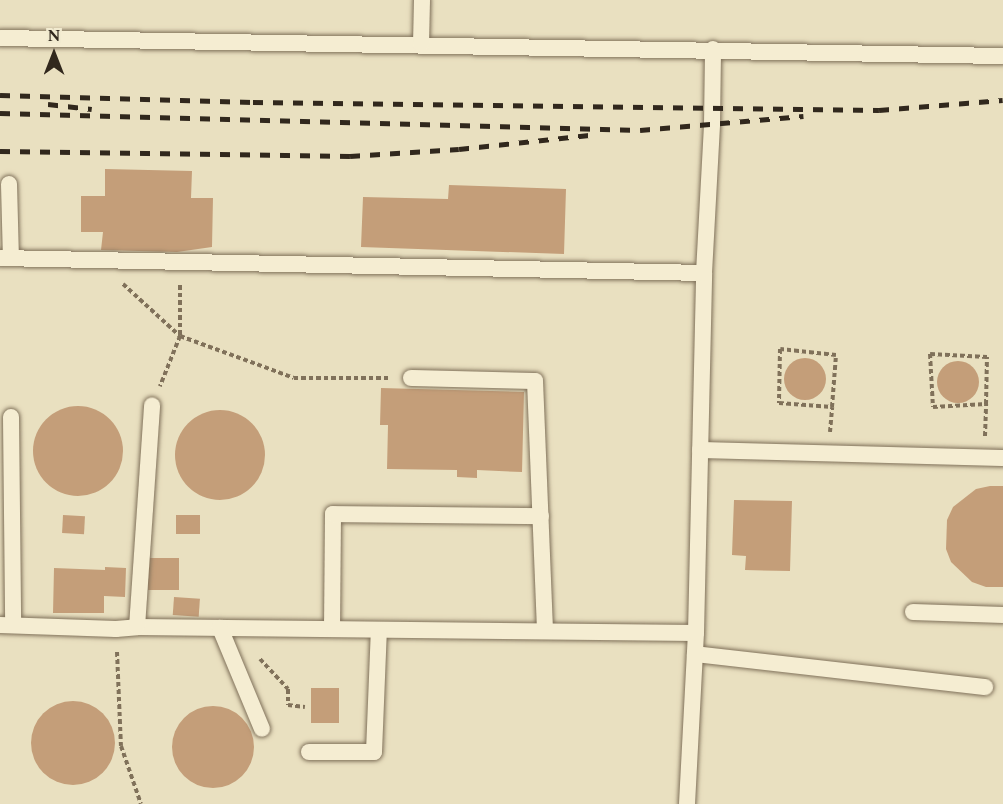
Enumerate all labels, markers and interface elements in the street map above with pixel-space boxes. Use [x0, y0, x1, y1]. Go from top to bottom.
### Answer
north arrow [24, 24, 84, 84]
text: N [47, 24, 61, 48]

